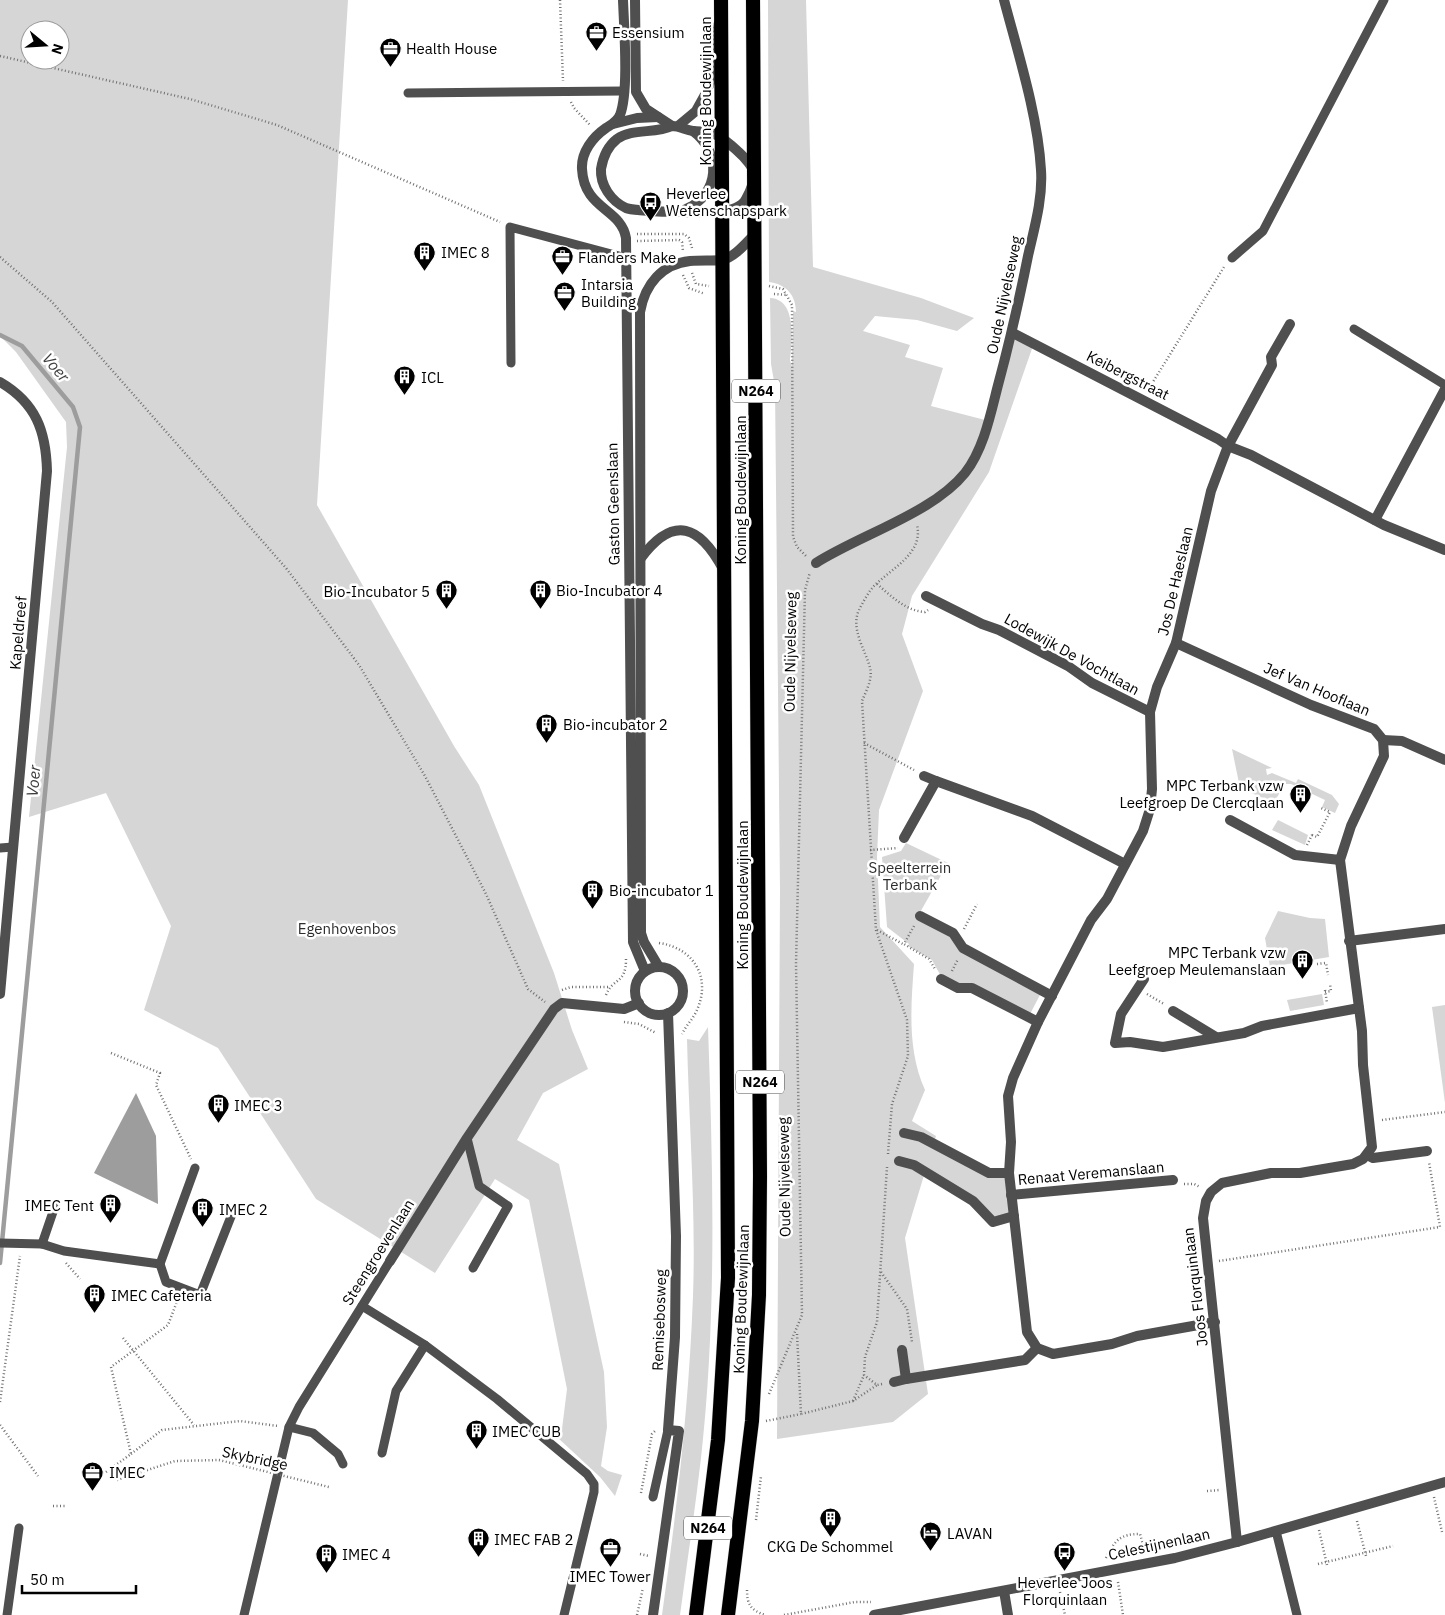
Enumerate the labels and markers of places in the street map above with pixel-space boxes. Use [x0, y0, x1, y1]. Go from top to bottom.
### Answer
office icon: Essensium [584, 20, 608, 51]
place label: Essensium [612, 23, 685, 42]
office icon: Health House [378, 36, 402, 67]
place label: Health House [406, 39, 497, 58]
place label: Heverlee Wetenschapspark [666, 184, 787, 220]
bus stop icon: Heverlee Wetenschapspark [638, 190, 662, 221]
building icon: IMEC 8 [413, 240, 437, 271]
place label: IMEC 8 [441, 243, 490, 262]
office icon: Flanders Make [550, 245, 574, 276]
place label: Flanders Make [578, 248, 676, 267]
place label: Intarsia Building [581, 275, 636, 311]
office icon: Intarsia Building [553, 281, 577, 312]
building icon: ICL [393, 365, 417, 396]
place label: ICL [421, 368, 444, 387]
building icon: Bio-Incubator 4 [528, 578, 552, 609]
building icon: Bio-Incubator 5 [434, 579, 458, 610]
place label: Bio-Incubator 4 [556, 581, 663, 600]
place label: Bio-Incubator 5 [323, 582, 430, 601]
building icon: Bio-incubator 2 [535, 712, 559, 743]
place label: Bio-incubator 2 [563, 715, 668, 734]
place label: MPC Terbank vzw Leefgroep De Clercqlaan [1119, 776, 1284, 812]
building icon: MPC Terbank vzw Leefgroep De Clercqlaan [1288, 782, 1312, 813]
building icon: Bio-incubator 1 [581, 878, 605, 909]
place label: Bio-incubator 1 [609, 881, 714, 900]
place label: MPC Terbank vzw Leefgroep Meulemanslaan [1108, 943, 1286, 979]
building icon: MPC Terbank vzw Leefgroep Meulemanslaan [1290, 949, 1314, 980]
building icon: IMEC 3 [206, 1093, 230, 1124]
place label: IMEC 3 [234, 1096, 283, 1115]
building icon: IMEC Tent [98, 1193, 122, 1224]
place label: IMEC Tent [25, 1196, 94, 1215]
building icon: IMEC 2 [191, 1197, 215, 1228]
place label: IMEC 2 [219, 1200, 268, 1219]
building icon: IMEC Cafeteria [83, 1283, 107, 1314]
place label: IMEC Cafeteria [111, 1286, 212, 1305]
building icon: IMEC CUB [464, 1419, 488, 1450]
place label: IMEC CUB [492, 1422, 561, 1441]
office icon: IMEC [81, 1460, 105, 1491]
place label: IMEC [109, 1463, 145, 1482]
building icon: CKG De Schommel [818, 1506, 842, 1537]
hotel icon: LAVAN [919, 1521, 943, 1552]
place label: LAVAN [947, 1524, 993, 1543]
building icon: IMEC FAB 2 [466, 1527, 490, 1558]
place label: IMEC FAB 2 [494, 1530, 573, 1549]
office icon: IMEC Tower [598, 1536, 622, 1567]
place label: CKG De Schommel [767, 1537, 893, 1556]
bus stop icon: Heverlee Joos Florquinlaan [1053, 1541, 1077, 1572]
building icon: IMEC 4 [314, 1542, 338, 1573]
place label: IMEC 4 [342, 1545, 391, 1564]
place label: IMEC Tower [570, 1567, 651, 1586]
place label: Heverlee Joos Florquinlaan [1017, 1573, 1113, 1609]

